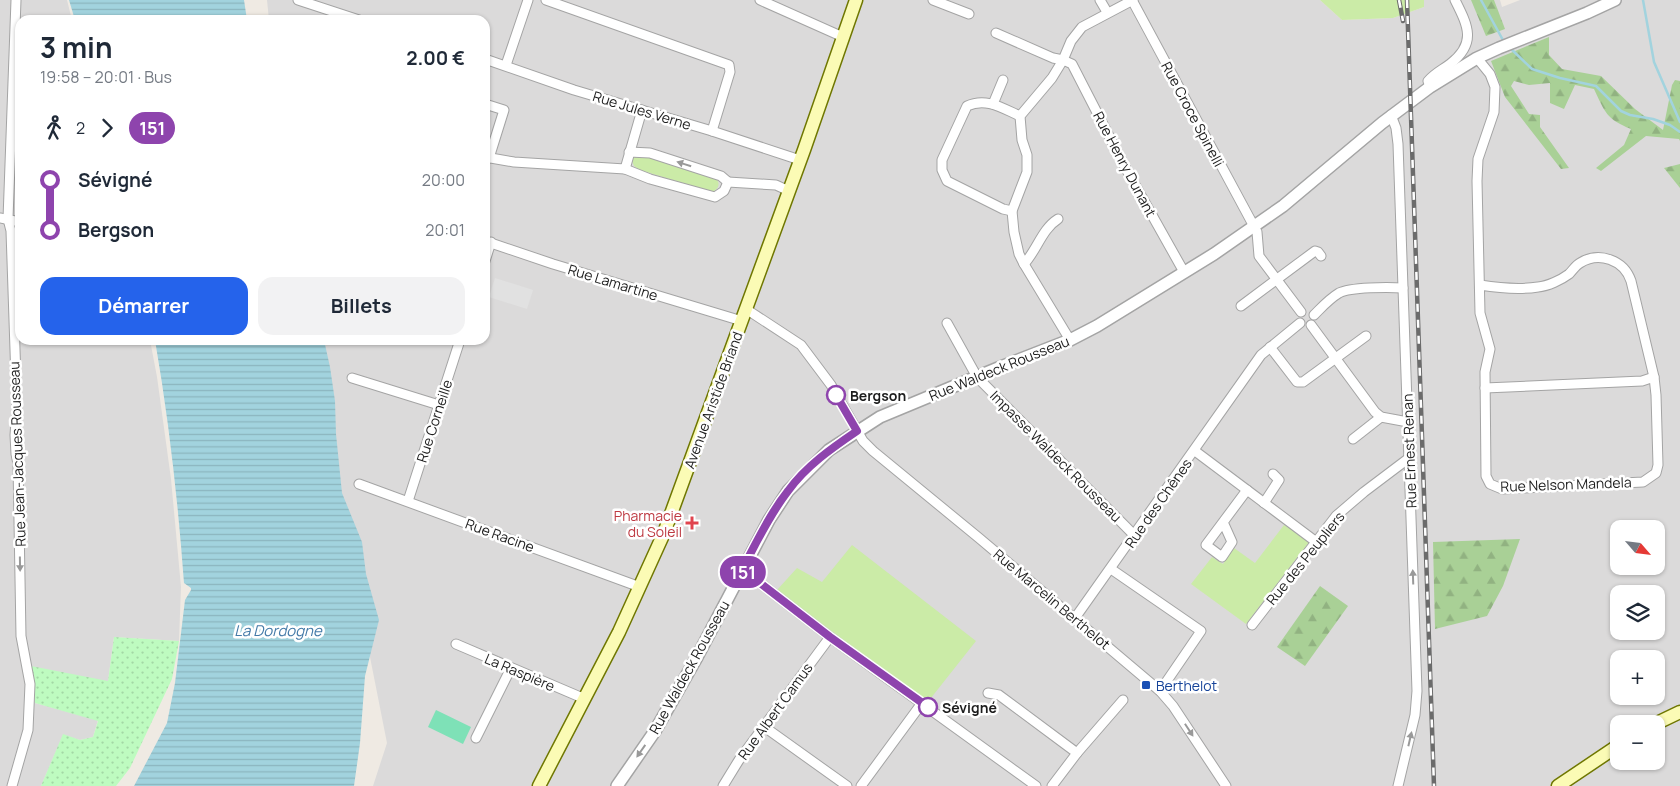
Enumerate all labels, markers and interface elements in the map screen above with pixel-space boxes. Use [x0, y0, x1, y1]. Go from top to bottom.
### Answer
text: 3 min [40, 28, 112, 66]
text: 2.00 € [406, 45, 465, 71]
street label: Rue Croce Spinelli [1157, 58, 1229, 170]
text: 19:58 – 20:01 · Bus [40, 66, 172, 88]
street label: Rue Jules Verne [591, 86, 693, 134]
street label: Rue Henry Dunant [1089, 108, 1161, 220]
icon: walk [40, 114, 68, 142]
icon: forward [93, 114, 121, 142]
text: 151 [139, 116, 165, 140]
text: 2 [76, 117, 85, 139]
one-way arrow [676, 160, 691, 168]
text: Sévigné [78, 167, 152, 193]
text: 20:00 [422, 169, 465, 191]
text: Bergson [78, 217, 154, 243]
text: 20:01 [425, 219, 465, 241]
street label: Rue Lamartine [566, 259, 660, 305]
button: Démarrer [40, 277, 248, 335]
button: Billets [258, 277, 465, 335]
street label: Avenue Aristide Briand [679, 329, 747, 471]
street label: Rue Waldeck Rousseau [926, 331, 1072, 405]
street label: Rue Jean-Jacques Rousseau [4, 361, 30, 547]
street label: Rue Corneille [412, 377, 456, 465]
marker: Bergson [826, 385, 846, 405]
place label: Bergson [850, 386, 906, 405]
street label: Impasse Waldeck Rousseau [986, 386, 1126, 526]
street label: Rue Ernest Renan [1398, 393, 1420, 509]
street label: Rue des Chênes [1120, 455, 1196, 551]
street label: Rue Nelson Mandela [1500, 472, 1632, 496]
place label: Pharmacie du Soleil [614, 506, 682, 541]
street label: Rue des Peupliers [1261, 507, 1349, 609]
street label: Rue Racine [463, 514, 537, 556]
marker: Pharmacie du Soleil [686, 517, 698, 529]
north arrow [1610, 520, 1665, 575]
map controls [1610, 520, 1665, 770]
street label: Rue Marcelin Berthelot [990, 544, 1115, 654]
line badge: 151 [714, 556, 772, 588]
one-way arrow [16, 557, 24, 573]
text: 151 [730, 560, 756, 584]
one-way arrow [1409, 569, 1417, 585]
button: layers [1610, 585, 1665, 640]
street label: Rue Waldeck Rousseau [644, 597, 734, 737]
water label: La Dordogne [234, 620, 323, 641]
street label: La Raspière [482, 649, 558, 695]
button: + [1610, 650, 1665, 705]
street label: Rue Albert Camus [733, 659, 817, 763]
place label: Berthelot [1156, 676, 1217, 695]
marker: Berthelot [1140, 679, 1152, 691]
marker: Sévigné [918, 697, 938, 717]
place label: Sévigné [942, 698, 997, 717]
button: − [1610, 715, 1665, 770]
one-way arrow [1184, 724, 1193, 737]
one-way arrow [1406, 731, 1414, 746]
one-way arrow [636, 744, 646, 758]

